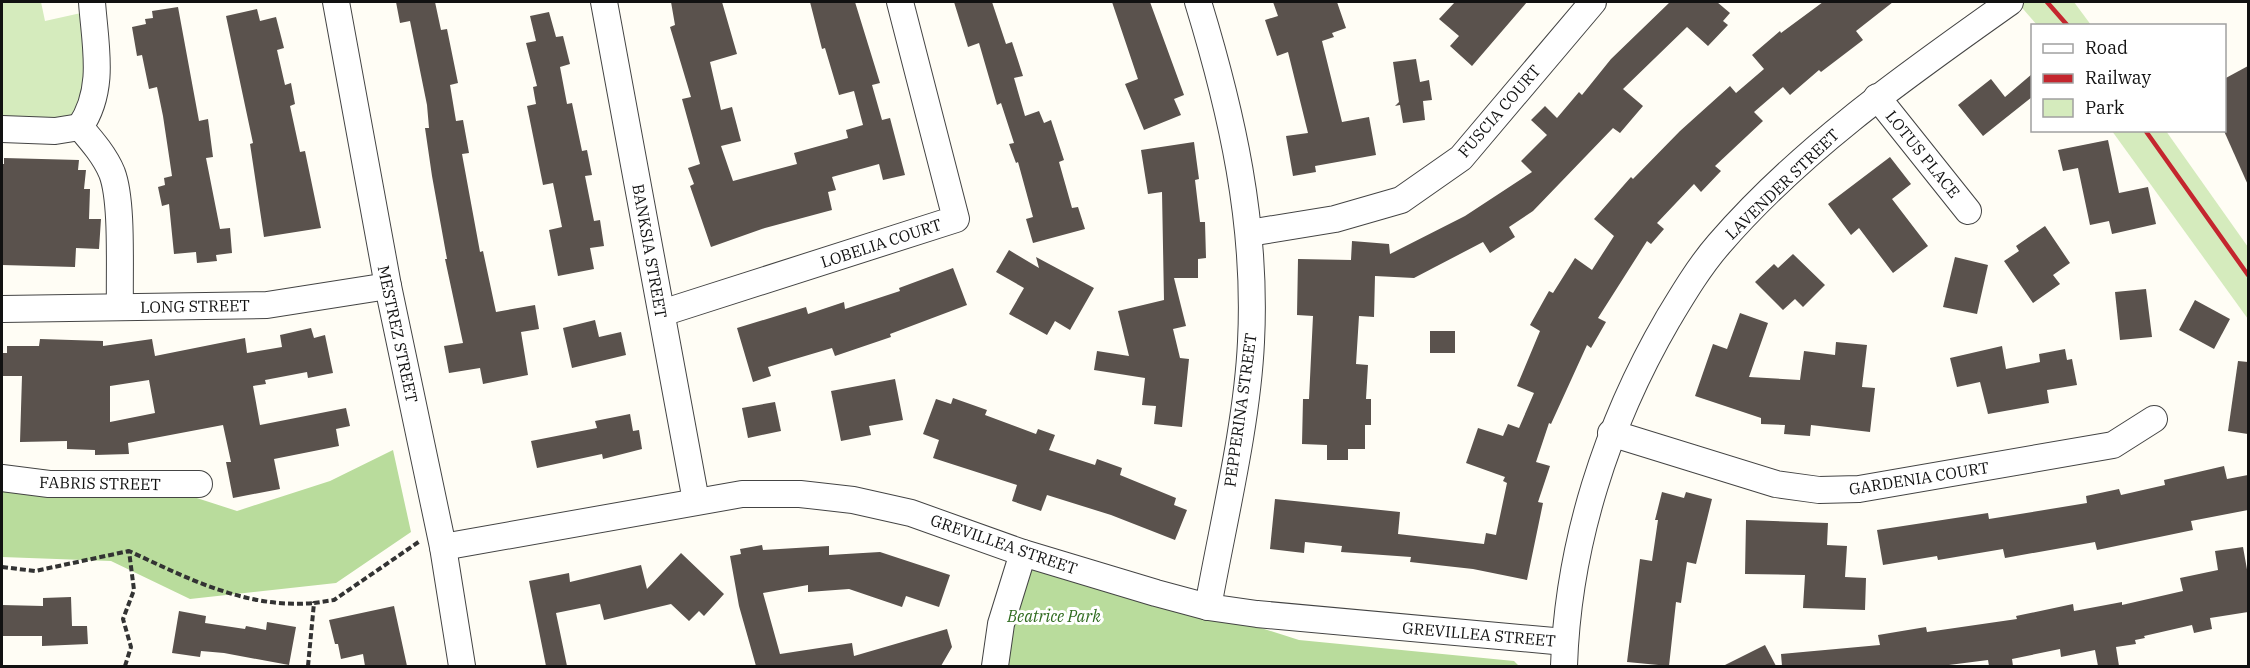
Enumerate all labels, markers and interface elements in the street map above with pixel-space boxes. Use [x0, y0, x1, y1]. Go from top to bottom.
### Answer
legend [2031, 24, 2226, 132]
text: Road [2085, 36, 2128, 59]
street label: FUSCIA COURT [1453, 61, 1545, 161]
text: Railway [2085, 66, 2151, 89]
text: Park [2085, 96, 2125, 119]
street label: LOTUS PLACE [1882, 106, 1964, 202]
street label: LAVENDER STREET [1721, 125, 1843, 243]
street label: BANKSIA STREET [628, 182, 672, 320]
street label: LOBELIA COURT [818, 214, 944, 272]
street label: MESTREZ STREET [374, 263, 422, 405]
street label: LONG STREET [140, 295, 250, 317]
street label: PEPPERINA STREET [1219, 332, 1261, 488]
street label: GARDENIA COURT [1848, 457, 1990, 499]
street label: FABRIS STREET [39, 472, 161, 494]
street label: GREVILLEA STREET [928, 510, 1080, 578]
park label: Beatrice Park [1006, 606, 1101, 626]
street label: GREVILLEA STREET [1402, 617, 1556, 651]

